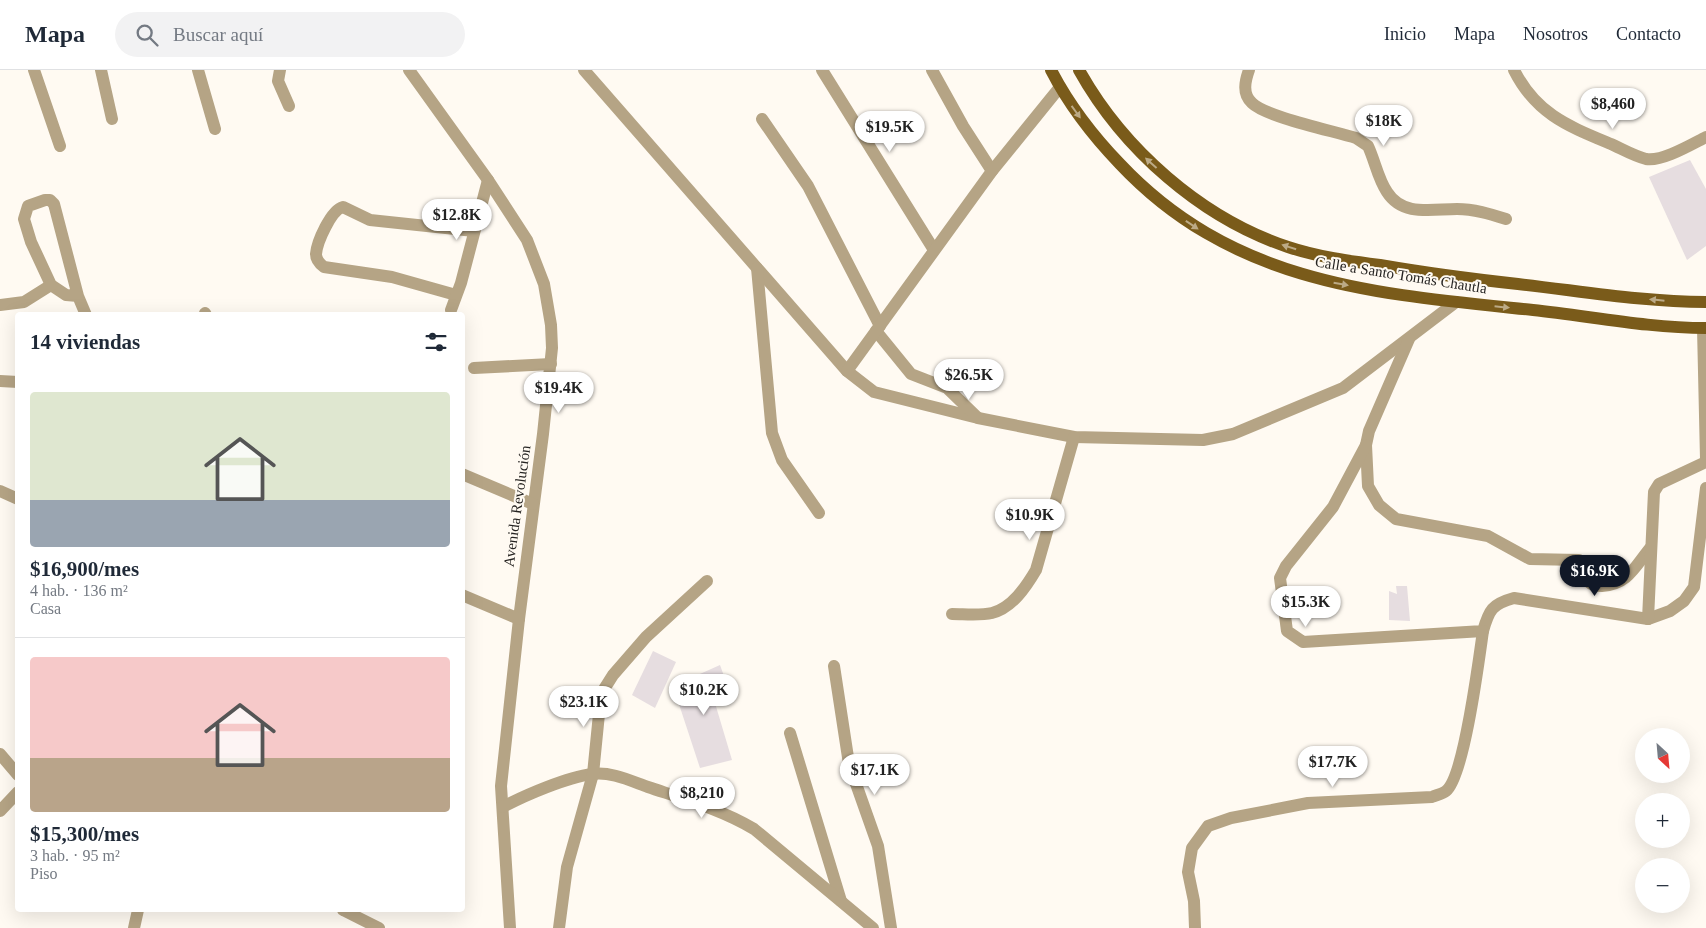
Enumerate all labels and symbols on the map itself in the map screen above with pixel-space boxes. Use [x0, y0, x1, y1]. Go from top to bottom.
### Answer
pin: $8,460 [1572, 88, 1654, 130]
pin: $18K [1354, 104, 1414, 147]
one-way arrow [1071, 105, 1081, 118]
pin: $19.5K [849, 111, 931, 153]
one-way arrow [1146, 157, 1158, 169]
pin: $12.8K [416, 198, 498, 241]
one-way arrow [1185, 220, 1198, 230]
one-way arrow [1281, 243, 1296, 251]
street label: Calle a Santo Tomás Chautla [1314, 254, 1488, 297]
one-way arrow [1334, 281, 1350, 289]
one-way arrow [1649, 296, 1665, 304]
one-way arrow [1495, 303, 1511, 311]
pin: $26.5K [928, 358, 1010, 401]
pin: $19.4K [518, 372, 600, 414]
street label: Avenida Revolución [501, 444, 534, 568]
pin: $10.9K [989, 498, 1071, 541]
pin: $16.9K [1554, 554, 1636, 597]
pin: $15.3K [1265, 586, 1347, 628]
pin: $10.2K [663, 674, 745, 716]
pin: $23.1K [543, 686, 625, 728]
north arrow [1635, 728, 1690, 782]
pin: $17.7K [1292, 746, 1374, 788]
pin: $17.1K [834, 754, 916, 796]
pin: $8,210 [661, 776, 743, 819]

